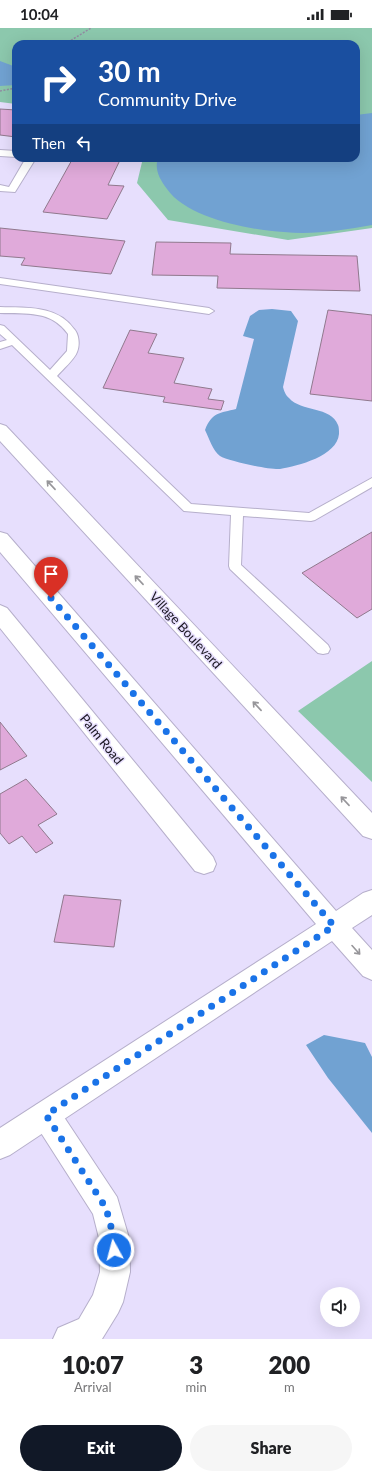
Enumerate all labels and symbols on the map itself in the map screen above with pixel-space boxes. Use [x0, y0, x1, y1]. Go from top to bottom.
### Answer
one-way arrow [46, 480, 56, 490]
pin [34, 557, 68, 598]
one-way arrow [135, 575, 144, 585]
street label: Village Boulevard [146, 588, 226, 672]
one-way arrow [252, 701, 262, 711]
street label: Palm Road [77, 711, 127, 767]
one-way arrow [341, 796, 350, 806]
one-way arrow [351, 945, 360, 955]
position arrow [93, 1229, 135, 1271]

